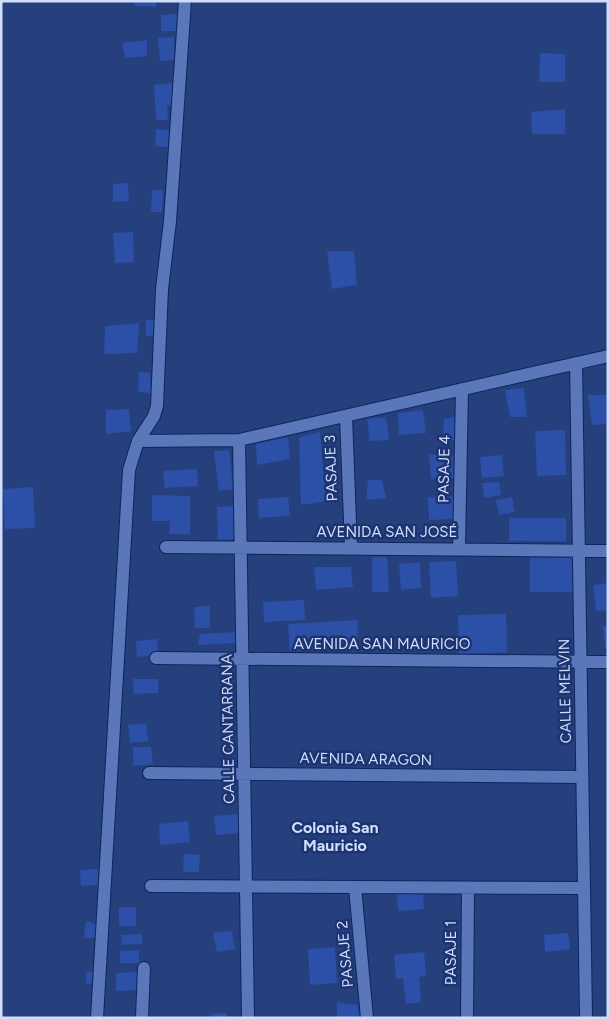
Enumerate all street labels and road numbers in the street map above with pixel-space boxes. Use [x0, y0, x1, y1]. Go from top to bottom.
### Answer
street label: PASAJE 3 [321, 434, 341, 502]
street label: PASAJE 4 [434, 435, 454, 503]
street label: AVENIDA SAN JOSÉ [317, 523, 457, 541]
street label: AVENIDA SAN MAURICIO [294, 635, 470, 653]
street label: CALLE MELVIN [555, 639, 575, 743]
street label: CALLE CANTARRANA [218, 654, 238, 804]
street label: AVENIDA ARAGON [300, 749, 432, 769]
street label: PASAJE 2 [333, 920, 357, 988]
street label: PASAJE 1 [442, 921, 460, 985]

